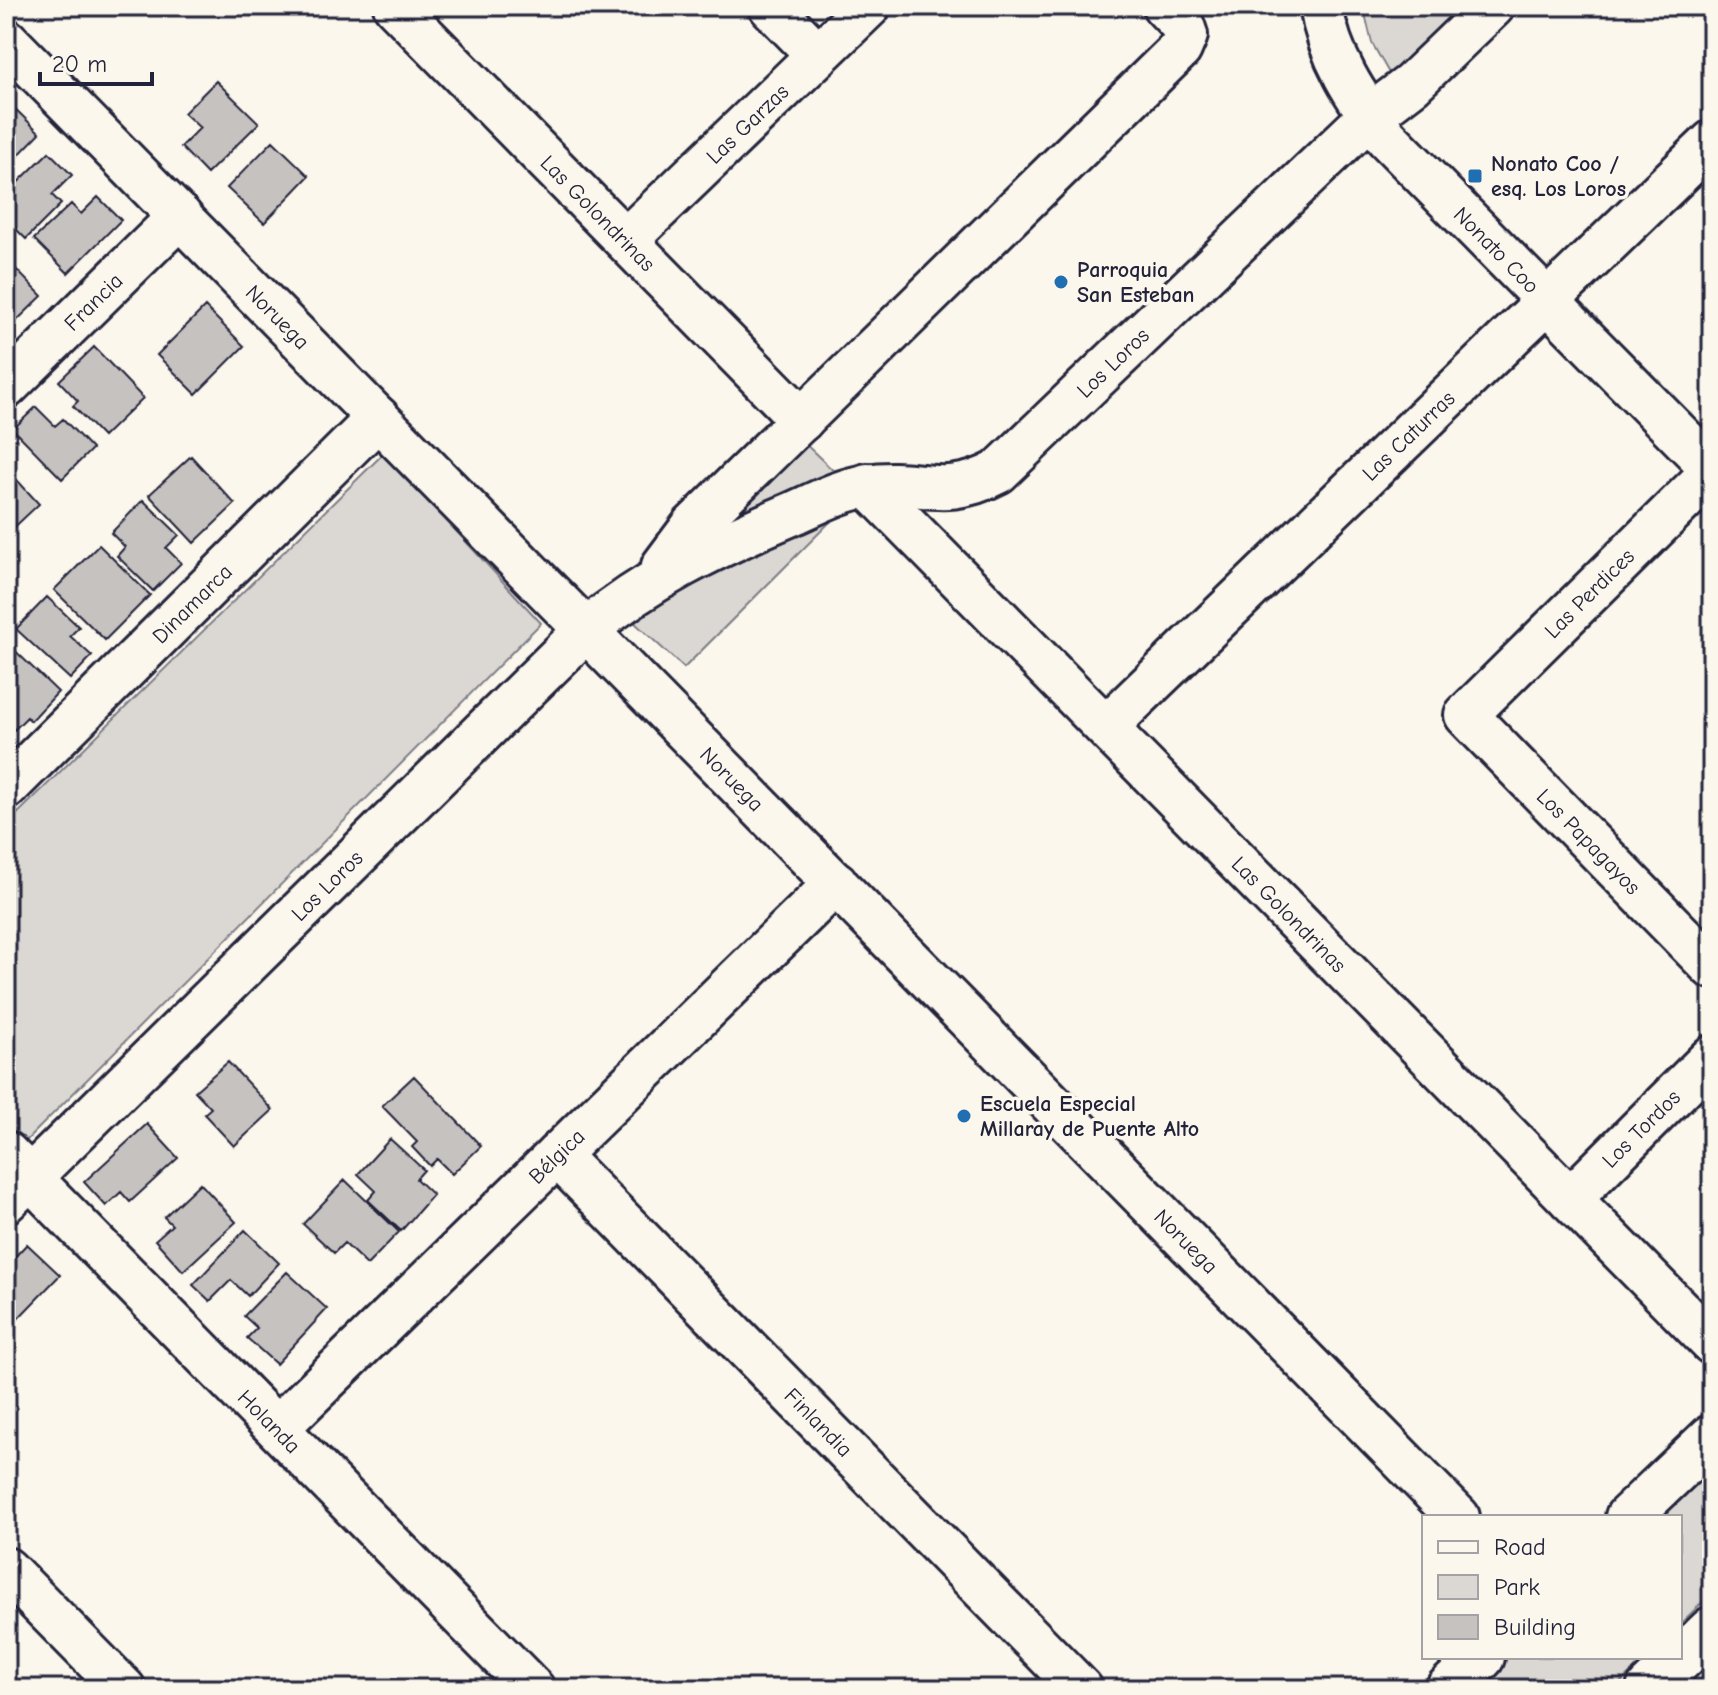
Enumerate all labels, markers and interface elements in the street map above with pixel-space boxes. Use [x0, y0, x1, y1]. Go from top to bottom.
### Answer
scale bar [40, 36, 152, 86]
text: 20 m [52, 50, 107, 78]
street label: Las Garzas [701, 79, 794, 170]
street label: Las Golondrinas [535, 150, 660, 277]
place label: Nonato Coo / esq. Los Loros [1491, 151, 1626, 202]
marker: Nonato Coo / esq. Los Loros [1466, 167, 1484, 185]
street label: Nonato Coo [1448, 202, 1545, 299]
place label: Parroquia San Esteban [1077, 257, 1195, 308]
street label: Francia [59, 268, 128, 337]
marker: Parroquia San Esteban [1052, 273, 1070, 291]
street label: Noruega [240, 280, 315, 355]
street label: Los Loros [1072, 323, 1155, 404]
street label: Las Caturras [1357, 386, 1461, 487]
street label: Las Perdices [1539, 543, 1640, 644]
street label: Dinamarca [147, 559, 238, 649]
street label: Noruega [694, 742, 769, 817]
street label: Los Papagayos [1531, 783, 1646, 900]
street label: Los Loros [286, 845, 369, 927]
street label: Las Golondrinas [1226, 851, 1352, 978]
street label: Los Tordos [1597, 1084, 1686, 1174]
place label: Escuela Especial Millaray de Puente Alto [980, 1091, 1199, 1142]
marker: Escuela Especial Millaray de Puente Alto [955, 1107, 973, 1125]
street label: Bélgica [523, 1123, 590, 1190]
street label: Noruega [1148, 1204, 1223, 1279]
street label: Finlandia [779, 1383, 858, 1463]
street label: Holanda [232, 1385, 306, 1459]
legend [1422, 1515, 1682, 1659]
text: Road [1494, 1533, 1546, 1561]
text: Park [1494, 1573, 1540, 1601]
text: Building [1494, 1613, 1576, 1641]

